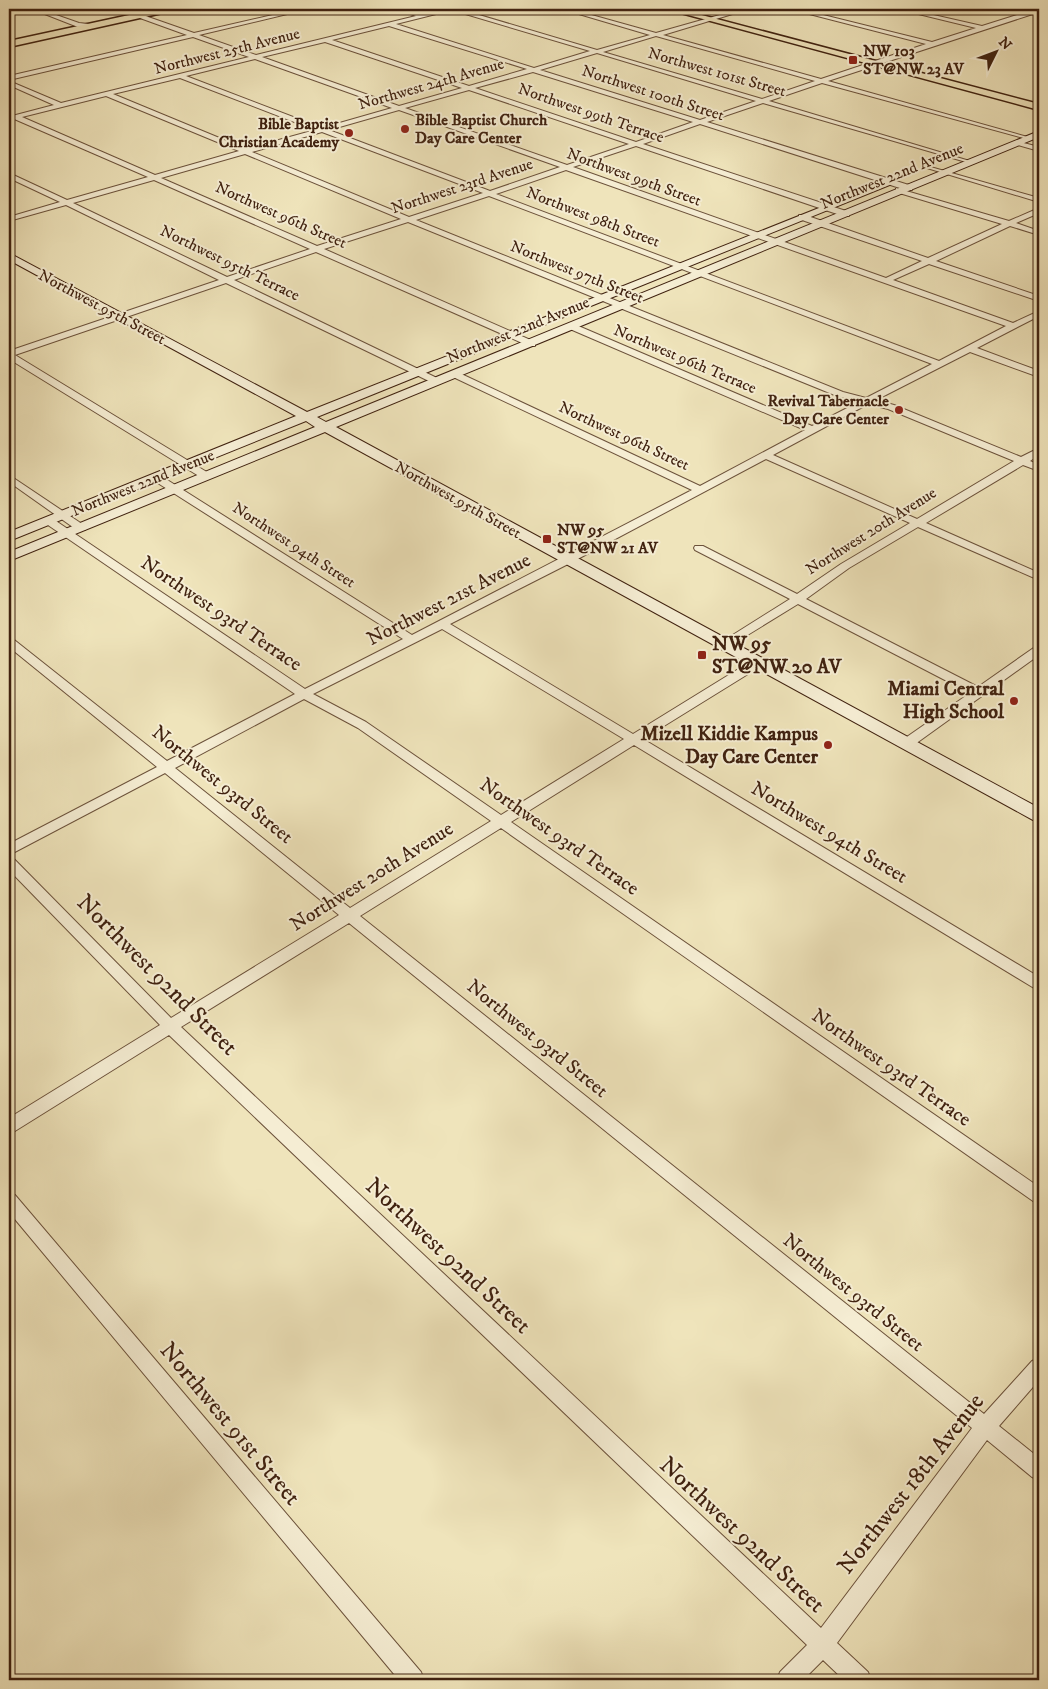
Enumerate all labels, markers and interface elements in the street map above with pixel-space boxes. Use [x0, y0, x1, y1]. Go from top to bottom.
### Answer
street label: Northwest 25th Avenue [152, 23, 302, 79]
north arrow [970, 28, 1020, 78]
text: N [994, 34, 1016, 55]
place label: NW 103 ST@NW 23 AV [863, 41, 965, 79]
street label: Northwest 101st Street [646, 43, 788, 101]
street label: Northwest 24th Avenue [356, 54, 507, 114]
marker: NW 103 ST@NW 23 AV [847, 54, 859, 66]
street label: Northwest 100th Street [579, 61, 727, 125]
street label: Northwest 99th Terrace [515, 79, 667, 147]
place label: Bible Baptist Church Day Care Center [415, 110, 548, 148]
place label: Bible Baptist Christian Academy [219, 114, 340, 152]
marker: Bible Baptist Church Day Care Center [399, 123, 411, 135]
marker: Bible Baptist Christian Academy [343, 127, 355, 139]
street label: Northwest 22nd Avenue [818, 138, 967, 214]
street label: Northwest 99th Street [564, 143, 704, 211]
street label: Northwest 23rd Avenue [389, 154, 536, 218]
street label: Northwest 96th Street [212, 177, 350, 253]
street label: Northwest 98th Street [523, 182, 663, 252]
street label: Northwest 95th Terrace [157, 221, 303, 306]
street label: Northwest 97th Street [507, 236, 647, 308]
street label: Northwest 95th Street [35, 265, 169, 349]
street label: Northwest 22nd Avenue [444, 292, 593, 368]
street label: Northwest 96th Terrace [611, 320, 760, 398]
place label: Revival Tabernacle Day Care Center [768, 391, 890, 429]
street label: Northwest 96th Street [556, 397, 692, 475]
marker: Revival Tabernacle Day Care Center [893, 404, 905, 416]
street label: Northwest 22nd Avenue [69, 445, 218, 521]
street label: Northwest 95th Street [391, 457, 525, 543]
street label: Northwest 20th Avenue [802, 483, 940, 579]
street label: Northwest 94th Street [229, 498, 359, 592]
place label: NW 95 ST@NW 21 AV [557, 520, 659, 558]
marker: NW 95 ST@NW 21 AV [541, 533, 553, 545]
street label: Northwest 21st Avenue [363, 548, 535, 652]
street label: Northwest 93rd Terrace [136, 551, 306, 677]
place label: NW 95 ST@NW 20 AV [712, 632, 843, 680]
marker: NW 95 ST@NW 20 AV [696, 649, 708, 661]
place label: Miami Central High School [887, 677, 1005, 725]
marker: Miami Central High School [1008, 695, 1020, 707]
street label: Northwest 93rd Street [146, 720, 298, 850]
place label: Mizell Kiddie Kampus Day Care Center [640, 722, 819, 770]
marker: Mizell Kiddie Kampus Day Care Center [822, 739, 834, 751]
street label: Northwest 93rd Terrace [474, 773, 644, 901]
street label: Northwest 94th Street [746, 776, 912, 890]
street label: Northwest 20th Avenue [286, 817, 458, 937]
street label: Northwest 92nd Street [70, 888, 244, 1062]
street label: Northwest 93rd Street [461, 974, 613, 1104]
street label: Northwest 93rd Terrace [806, 1004, 976, 1132]
street label: Northwest 92nd Street [359, 1171, 537, 1341]
street label: Northwest 93rd Street [777, 1228, 929, 1358]
street label: Northwest 91st Street [153, 1336, 307, 1512]
street label: Northwest 18th Avenue [831, 1387, 991, 1580]
street label: Northwest 92nd Street [653, 1450, 831, 1620]

